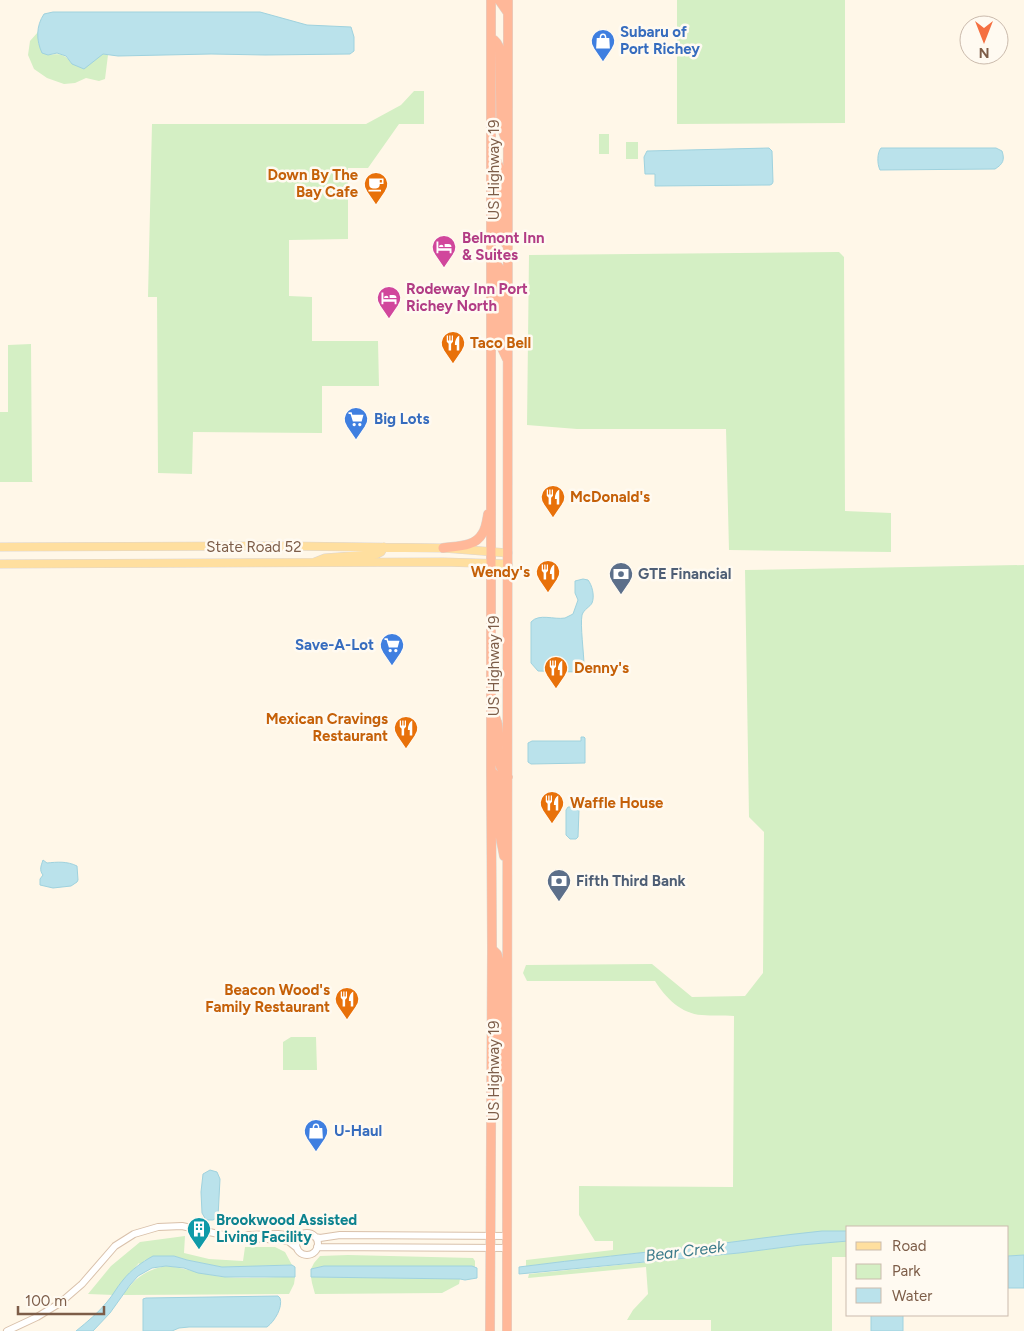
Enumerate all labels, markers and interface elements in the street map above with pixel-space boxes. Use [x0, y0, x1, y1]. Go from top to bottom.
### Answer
north arrow [959, 15, 1009, 65]
place label: Subaru of Port Richey [620, 23, 700, 58]
shop icon: Subaru of Port Richey [590, 28, 616, 62]
text: N [979, 44, 989, 61]
street label: US Highway 19 [485, 120, 503, 220]
place label: Down By The Bay Cafe [267, 166, 359, 201]
cafe icon: Down By The Bay Cafe [363, 171, 389, 205]
place label: Belmont Inn & Suites [462, 229, 544, 264]
hotel icon: Belmont Inn & Suites [431, 234, 457, 268]
place label: Rodeway Inn Port Richey North [406, 280, 528, 315]
hotel icon: Rodeway Inn Port Richey North [376, 285, 402, 319]
restaurant icon: Taco Bell [440, 330, 466, 364]
place label: Taco Bell [470, 334, 531, 352]
supermarket icon: Big Lots [343, 406, 369, 440]
place label: Big Lots [374, 410, 430, 428]
restaurant icon: McDonald's [540, 484, 566, 518]
place label: McDonald's [570, 488, 650, 506]
street label: State Road 52 [206, 538, 302, 556]
restaurant icon: Wendy's [535, 559, 561, 593]
bank icon: GTE Financial [608, 561, 634, 595]
place label: Wendy's [471, 563, 530, 581]
place label: GTE Financial [638, 565, 731, 583]
street label: US Highway 19 [485, 616, 503, 716]
supermarket icon: Save-A-Lot [379, 632, 405, 666]
place label: Save-A-Lot [295, 636, 374, 654]
restaurant icon: Denny's [543, 655, 569, 689]
place label: Denny's [574, 659, 629, 677]
place label: Mexican Cravings Restaurant [266, 710, 388, 745]
restaurant icon: Mexican Cravings Restaurant [393, 715, 419, 749]
restaurant icon: Waffle House [539, 790, 565, 824]
place label: Waffle House [570, 794, 664, 812]
bank icon: Fifth Third Bank [546, 868, 572, 902]
place label: Fifth Third Bank [576, 872, 685, 890]
place label: Beacon Wood's Family Restaurant [205, 981, 330, 1016]
restaurant icon: Beacon Wood's Family Restaurant [334, 986, 360, 1020]
street label: US Highway 19 [485, 1021, 503, 1121]
shop icon: U-Haul [303, 1118, 329, 1152]
place label: U-Haul [334, 1122, 382, 1140]
place label: Brookwood Assisted Living Facility [216, 1211, 357, 1246]
building icon: Brookwood Assisted Living Facility [186, 1216, 212, 1250]
legend [846, 1226, 1009, 1316]
water label: Bear Creek [644, 1237, 727, 1265]
text: Road [892, 1237, 927, 1255]
text: Park [892, 1262, 921, 1280]
scale bar [18, 1284, 104, 1316]
text: Water [892, 1287, 932, 1305]
text: 100 m [25, 1292, 67, 1310]

